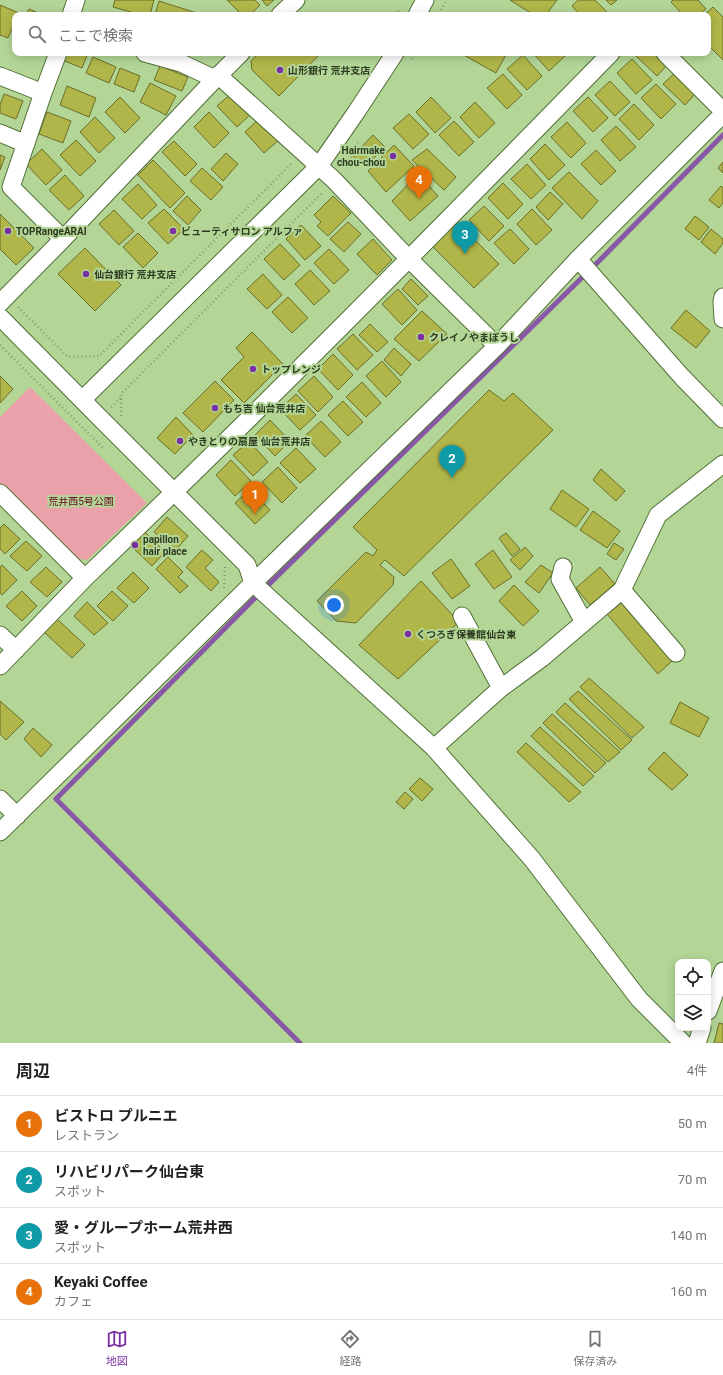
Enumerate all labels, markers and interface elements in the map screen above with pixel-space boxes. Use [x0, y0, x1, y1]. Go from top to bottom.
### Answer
search box [12, 12, 711, 56]
icon: search [26, 23, 48, 45]
text: ここで検索 [58, 27, 133, 45]
marker: 山形銀行 荒井支店 [275, 65, 285, 75]
place label: 山形銀行 荒井支店 [288, 65, 371, 76]
place label: Hairmake chou-chou [337, 145, 386, 168]
marker: Hairmake chou-chou [388, 151, 398, 161]
pin: 4 [406, 166, 432, 199]
pin: 3 [452, 221, 478, 254]
marker: TOPRangeARAI [3, 226, 13, 236]
place label: TOPRangeARAI [16, 226, 87, 237]
marker: ビューティサロン アルファ [168, 226, 178, 236]
place label: ビューティサロン アルファ [181, 226, 303, 237]
marker: 仙台銀行 荒井支店 [81, 269, 91, 279]
place label: 仙台銀行 荒井支店 [94, 269, 177, 280]
marker: クレイノやまぼうし [416, 332, 426, 342]
place label: クレイノやまぼうし [429, 332, 519, 343]
marker: トップレンジ [248, 364, 258, 374]
place label: トップレンジ [261, 364, 321, 375]
marker: もち吉 仙台荒井店 [210, 403, 220, 413]
place label: もち吉 仙台荒井店 [223, 403, 306, 414]
marker: やきとりの扇屋 仙台荒井店 [175, 436, 185, 446]
place label: やきとりの扇屋 仙台荒井店 [188, 436, 311, 447]
pin: 2 [439, 445, 465, 478]
pin: 1 [242, 481, 268, 514]
park label: 荒井西5号公園 [48, 496, 114, 507]
place label: papillon hair place [143, 534, 188, 557]
marker: papillon hair place [130, 540, 140, 550]
your location [324, 595, 344, 615]
marker: くつろぎ保養館仙台東 [403, 629, 413, 639]
place label: くつろぎ保養館仙台東 [416, 629, 517, 640]
map controls [675, 959, 711, 1031]
button: locate [675, 959, 711, 995]
button: layers [675, 995, 711, 1031]
text: 周辺 [16, 1061, 50, 1081]
text: 4件 [687, 1063, 707, 1078]
text: ビストロ プルニエ [54, 1107, 178, 1125]
text: 1 [25, 1116, 33, 1131]
text: 50 m [678, 1116, 707, 1131]
text: レストラン [54, 1128, 119, 1143]
text: リハビリパーク仙台東 [54, 1163, 204, 1181]
text: 2 [25, 1172, 33, 1187]
text: 70 m [678, 1172, 707, 1187]
text: スポット [54, 1184, 106, 1199]
text: 愛・グループホーム荒井西 [54, 1219, 233, 1237]
text: 3 [25, 1228, 33, 1243]
text: 140 m [670, 1228, 707, 1243]
text: スポット [54, 1240, 106, 1255]
text: Keyaki Coffee [54, 1273, 148, 1291]
text: 4 [25, 1284, 33, 1299]
text: 160 m [670, 1284, 707, 1299]
text: カフェ [54, 1294, 93, 1309]
tab: 地図 [106, 1328, 128, 1368]
tab: 経路 [339, 1328, 361, 1368]
tab: 保存済み [573, 1328, 617, 1368]

